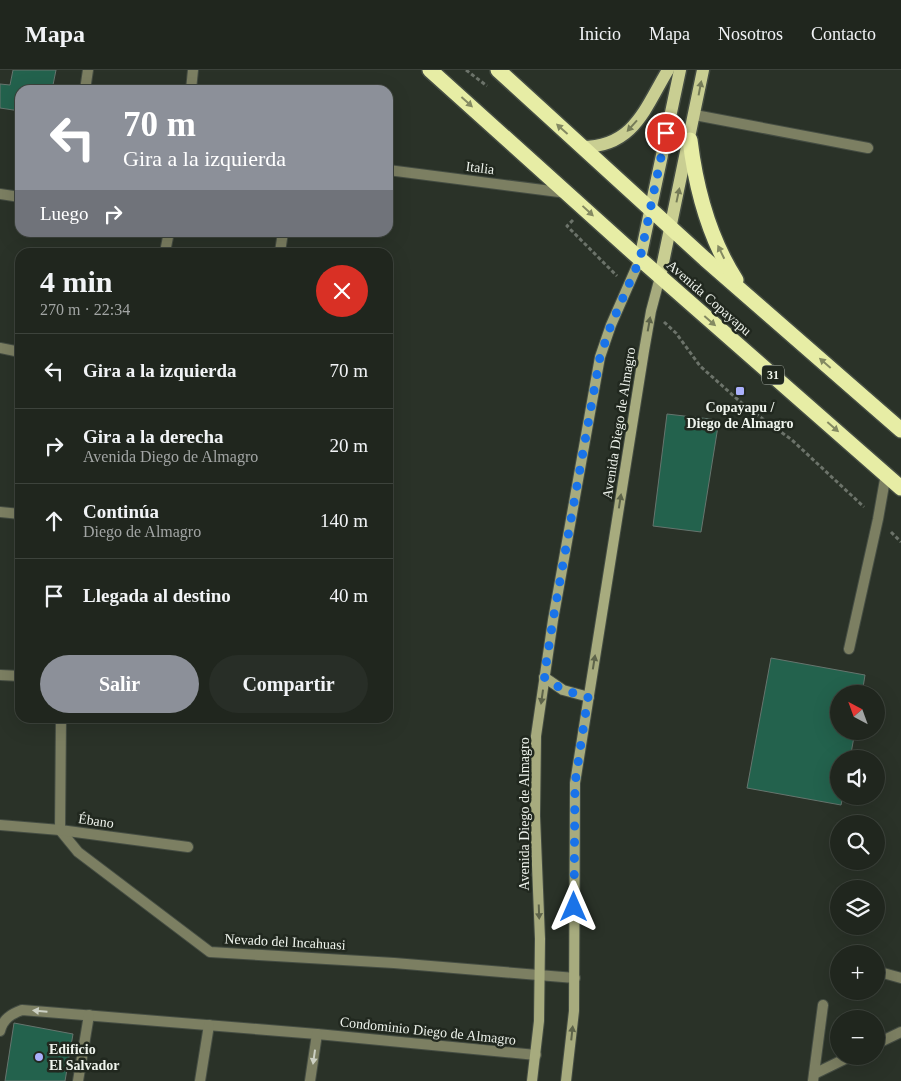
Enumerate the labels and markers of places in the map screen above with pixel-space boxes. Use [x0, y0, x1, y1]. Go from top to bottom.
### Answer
pin [645, 112, 687, 154]
marker: Copayapu / Diego de Almagro [734, 385, 746, 397]
place label: Copayapu / Diego de Almagro [686, 400, 794, 431]
place label: Edificio El Salvador [49, 1042, 119, 1073]
marker: Edificio El Salvador [33, 1051, 45, 1063]

